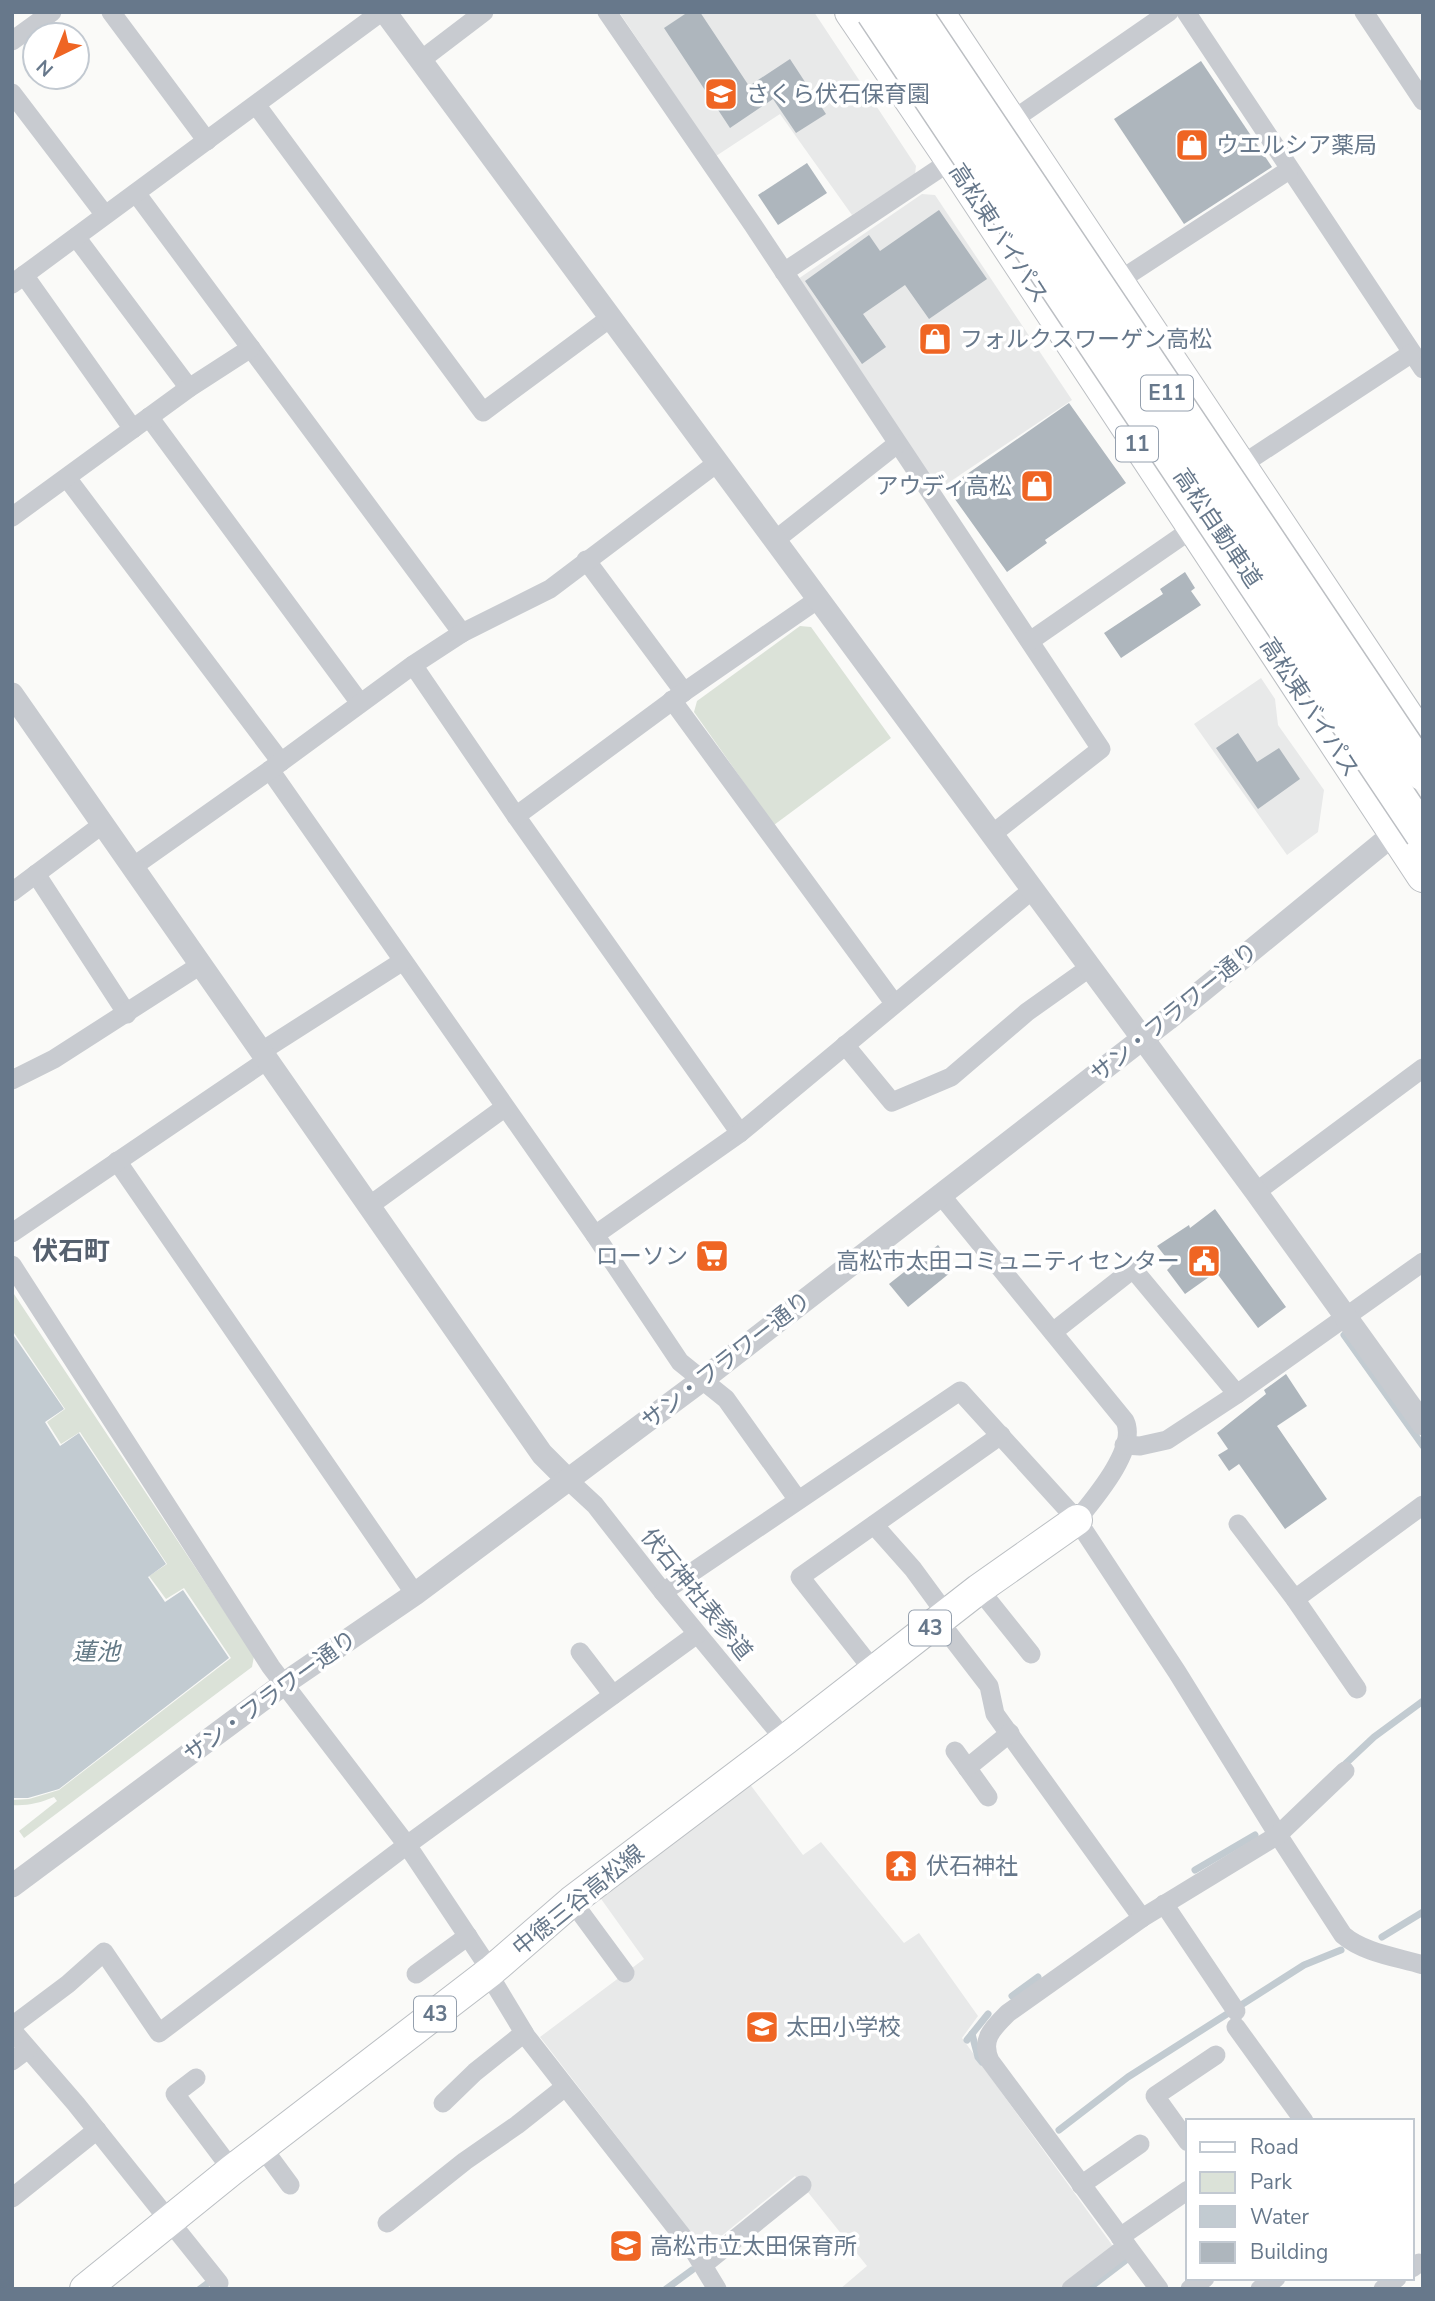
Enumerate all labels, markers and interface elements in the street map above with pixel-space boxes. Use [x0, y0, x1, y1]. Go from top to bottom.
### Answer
north arrow [21, 21, 91, 91]
text: N [31, 53, 59, 82]
school or university icon: さくら伏石保育園 [702, 75, 740, 113]
place label: さくら伏石保育園 [746, 79, 930, 110]
shop icon: ウエルシア薬局 [1173, 126, 1211, 164]
place label: ウエルシア薬局 [1216, 130, 1377, 161]
street label: 高松東バイパス [942, 158, 1055, 309]
shop icon: フォルクスワーゲン高松 [916, 320, 954, 358]
place label: フォルクスワーゲン高松 [960, 324, 1212, 355]
road number: E11 [1141, 376, 1193, 410]
road number: 11 [1116, 426, 1158, 462]
street label: 高松自動車道 [1166, 462, 1269, 594]
shop icon: アウディ高松 [1018, 467, 1056, 505]
place label: アウディ高松 [876, 471, 1012, 502]
street label: 高松東バイパス [1253, 632, 1366, 783]
street label: サン・フラワー通り [1084, 935, 1265, 1090]
district label: 伏石町 [32, 1234, 110, 1269]
supermarket icon: ローソン [693, 1237, 731, 1275]
place label: ローソン [596, 1241, 688, 1272]
public building icon: 高松市太田コミュニティセンター [1185, 1242, 1223, 1280]
place label: 高松市太田コミュニティセンター [836, 1246, 1180, 1277]
street label: サン・フラワー通り [635, 1284, 817, 1436]
street label: 伏石神社表参道 [634, 1522, 759, 1667]
road number: 43 [909, 1610, 951, 1646]
street label: サン・フラワー通り [177, 1623, 363, 1770]
water label: 蓮池 [72, 1636, 122, 1668]
street label: 中徳三谷高松線 [506, 1838, 651, 1963]
temple icon: 伏石神社 [882, 1847, 920, 1885]
place label: 伏石神社 [926, 1851, 1018, 1882]
road number: 43 [414, 1996, 456, 2032]
school or university icon: 太田小学校 [743, 2008, 781, 2046]
place label: 太田小学校 [786, 2012, 901, 2043]
legend [1186, 2119, 1414, 2280]
text: Road [1250, 2133, 1299, 2161]
text: Park [1250, 2168, 1292, 2196]
text: Water [1250, 2203, 1309, 2231]
school or university icon: 高松市立太田保育所 [607, 2227, 645, 2265]
place label: 高松市立太田保育所 [650, 2231, 857, 2262]
text: Building [1250, 2238, 1328, 2266]

